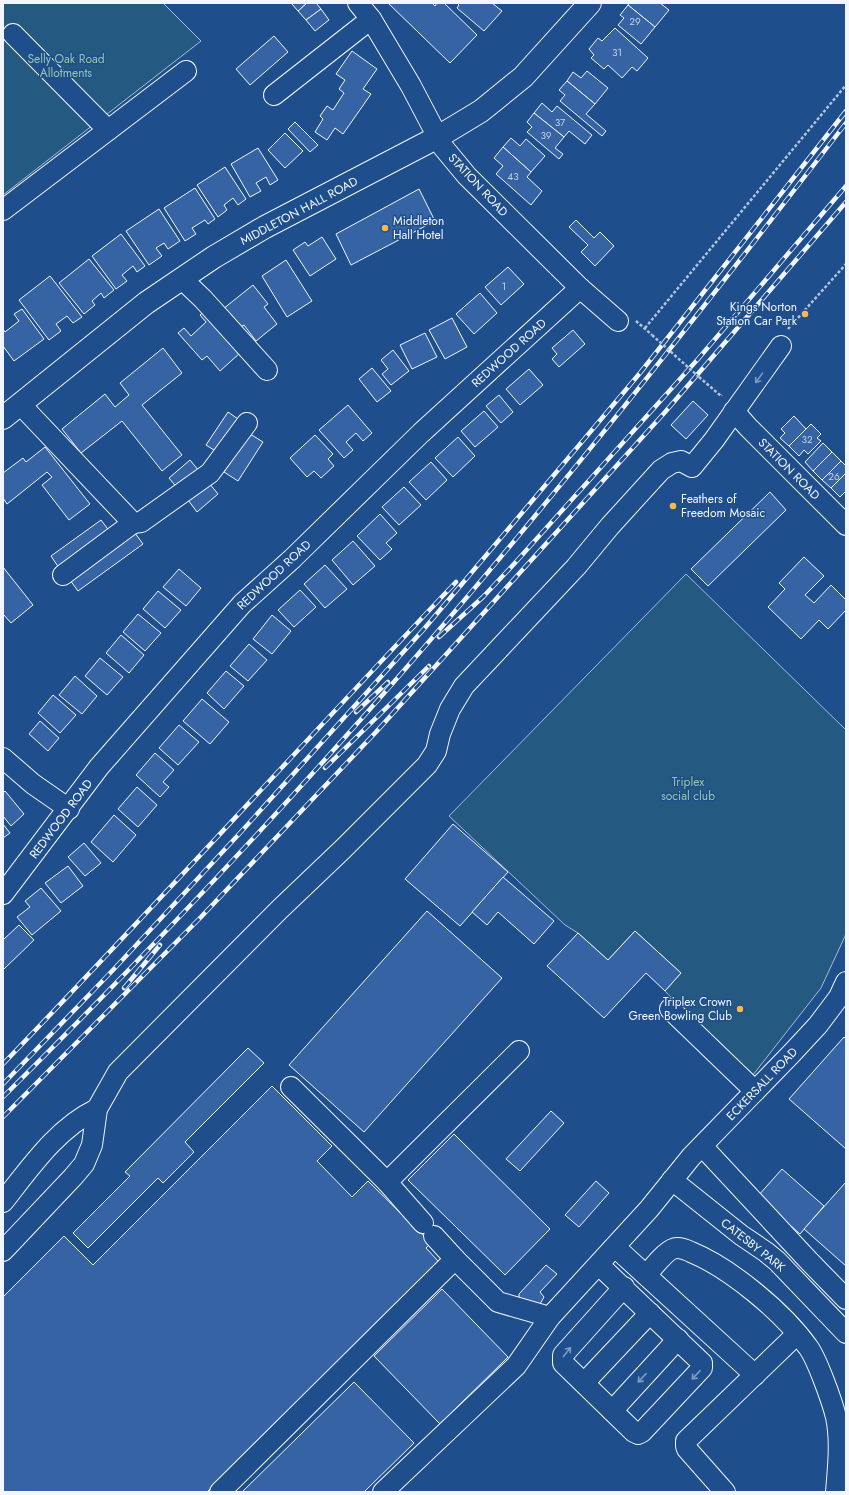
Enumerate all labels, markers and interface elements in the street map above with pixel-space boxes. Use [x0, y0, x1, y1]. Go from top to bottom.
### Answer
house number: 29 [629, 14, 641, 29]
house number: 31 [612, 45, 622, 60]
park label: Selly Oak Road Allotments [27, 50, 105, 82]
house number: 37 [555, 115, 566, 130]
house number: 39 [540, 128, 552, 143]
street label: STATION ROAD [444, 149, 512, 221]
house number: 43 [507, 169, 519, 184]
street label: MIDDLETON HALL ROAD [237, 172, 361, 250]
place label: Middleton Hall Hotel [393, 212, 444, 244]
marker: Middleton Hall Hotel [380, 223, 390, 233]
house number: 1 [502, 279, 506, 294]
place label: Kings Norton Station Car Park [716, 298, 798, 330]
marker: Kings Norton Station Car Park [800, 309, 810, 319]
street label: REDWOOD ROAD [468, 314, 550, 392]
one-way arrow [755, 372, 763, 383]
house number: 32 [801, 432, 813, 447]
street label: STATION ROAD [754, 434, 824, 504]
house number: 26 [828, 469, 840, 484]
place label: Feathers of Freedom Mosaic [681, 490, 765, 522]
marker: Feathers of Freedom Mosaic [668, 501, 678, 511]
street label: REDWOOD ROAD [233, 536, 315, 614]
park label: Triplex social club [661, 773, 715, 805]
street label: REDWOOD ROAD [25, 775, 97, 863]
place label: Triplex Crown Green Bowling Club [629, 993, 732, 1025]
marker: Triplex Crown Green Bowling Club [735, 1004, 745, 1014]
street label: ECKERSALL ROAD [722, 1043, 802, 1125]
street label: CATESBY PARK [717, 1214, 789, 1276]
one-way arrow [562, 1346, 571, 1357]
one-way arrow [691, 1369, 700, 1380]
one-way arrow [637, 1373, 647, 1383]

